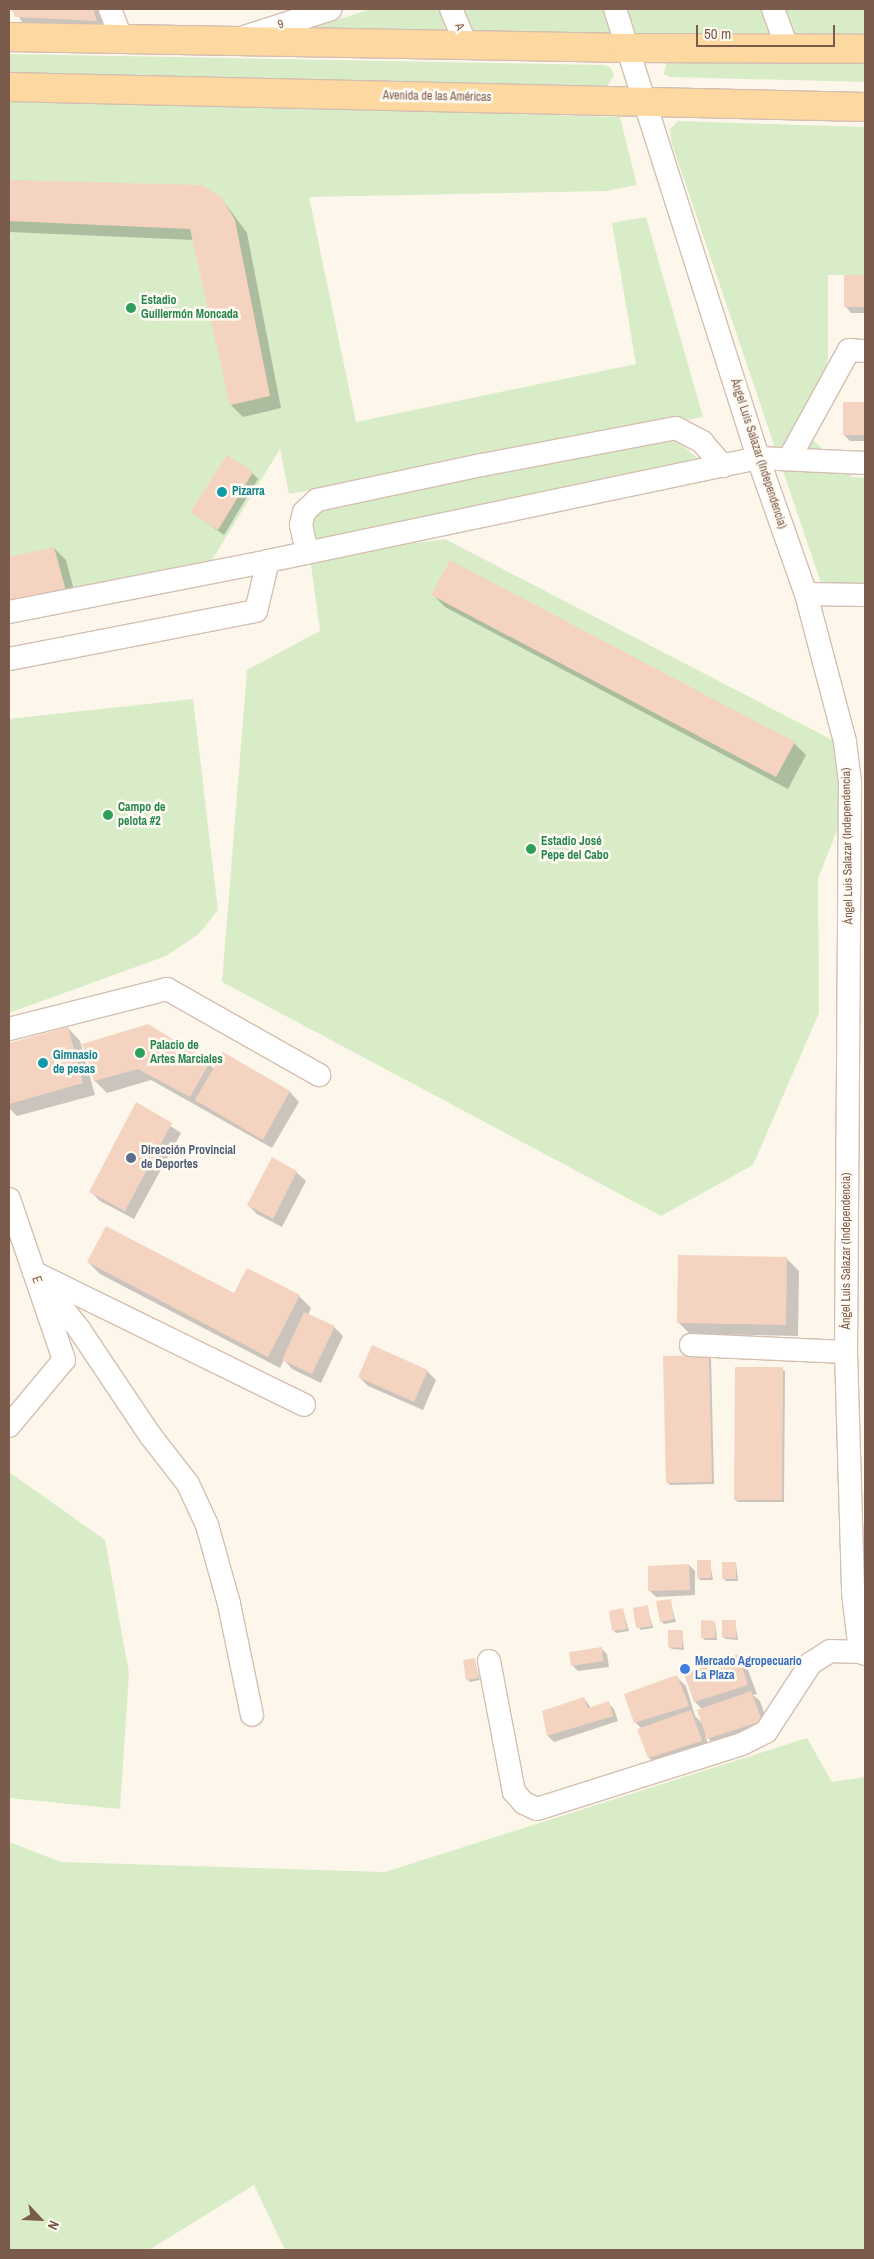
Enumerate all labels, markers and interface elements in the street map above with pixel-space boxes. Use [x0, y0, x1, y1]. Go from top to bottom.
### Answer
scale bar [699, 15, 838, 47]
street label: 9 [276, 17, 286, 33]
street label: A [451, 21, 467, 33]
text: 50 m [704, 23, 731, 44]
street label: Avenida de las Américas [382, 89, 492, 105]
place label: Estadio Guillermón Moncada [141, 294, 238, 322]
marker: Estadio Guillermón Moncada [125, 302, 137, 314]
street label: Ángel Luis Salazar (Independencia) [727, 377, 789, 531]
place label: Pizarra [232, 485, 265, 499]
marker: Pizarra [216, 486, 228, 498]
street label: Ángel Luis Salazar (Independencia) [839, 767, 857, 925]
place label: Campo de pelota #2 [118, 801, 166, 829]
marker: Campo de pelota #2 [102, 809, 114, 821]
place label: Estadio José Pepe del Cabo [541, 835, 609, 863]
marker: Estadio José Pepe del Cabo [525, 843, 537, 855]
place label: Palacio de Artes Marciales [150, 1039, 223, 1067]
marker: Palacio de Artes Marciales [134, 1047, 146, 1059]
place label: Gimnasio de pesas [53, 1049, 98, 1077]
marker: Gimnasio de pesas [37, 1057, 49, 1069]
place label: Dirección Provincial de Deportes [141, 1144, 236, 1172]
marker: Dirección Provincial de Deportes [125, 1152, 137, 1164]
street label: Ángel Luis Salazar (Independencia) [840, 1173, 854, 1329]
street label: E [28, 1275, 44, 1285]
place label: Mercado Agropecuario La Plaza [695, 1655, 802, 1683]
marker: Mercado Agropecuario La Plaza [679, 1663, 691, 1675]
north arrow [15, 2194, 65, 2244]
text: N [44, 2218, 64, 2233]

